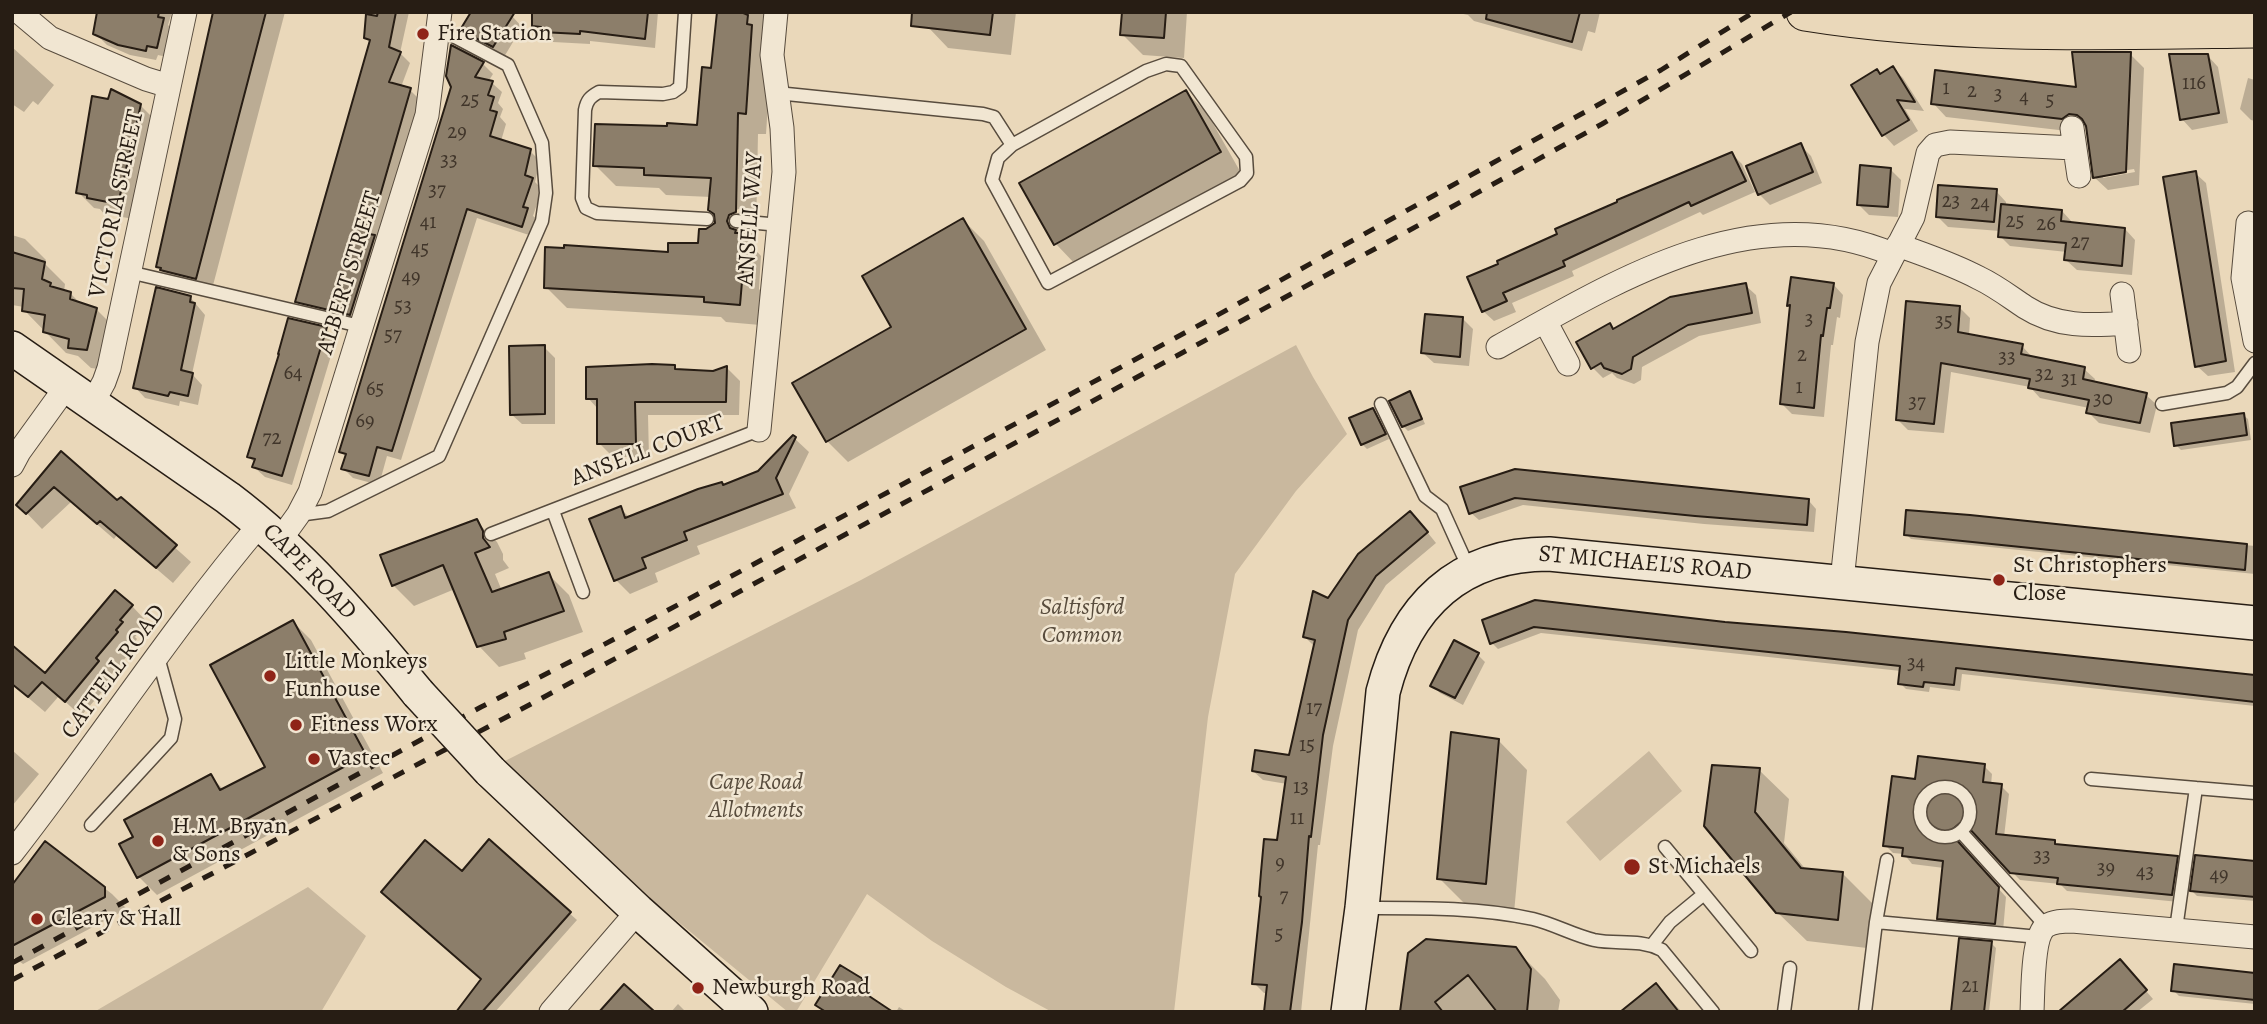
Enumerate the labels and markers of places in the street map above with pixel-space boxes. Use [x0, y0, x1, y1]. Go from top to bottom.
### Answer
place label: Fire Station [437, 20, 552, 48]
marker: Fire Station [415, 26, 431, 42]
place label: St Christophers Close [2013, 552, 2167, 608]
marker: St Christophers Close [1991, 572, 2007, 588]
place label: Little Monkeys Funhouse [284, 648, 428, 704]
marker: Little Monkeys Funhouse [262, 668, 278, 684]
place label: Fitness Worx [310, 711, 438, 739]
marker: Fitness Worx [288, 717, 304, 733]
place label: Vastec [328, 745, 390, 773]
marker: Vastec [306, 751, 322, 767]
place label: H.M. Bryan & Sons [172, 813, 287, 869]
marker: H.M. Bryan & Sons [150, 833, 166, 849]
place label: St Michaels [1648, 853, 1761, 881]
marker: St Michaels [1622, 857, 1642, 877]
place label: Cleary & Hall [51, 905, 181, 933]
marker: Cleary & Hall [29, 911, 45, 927]
place label: Newburgh Road [712, 974, 870, 1002]
marker: Newburgh Road [690, 980, 706, 996]

